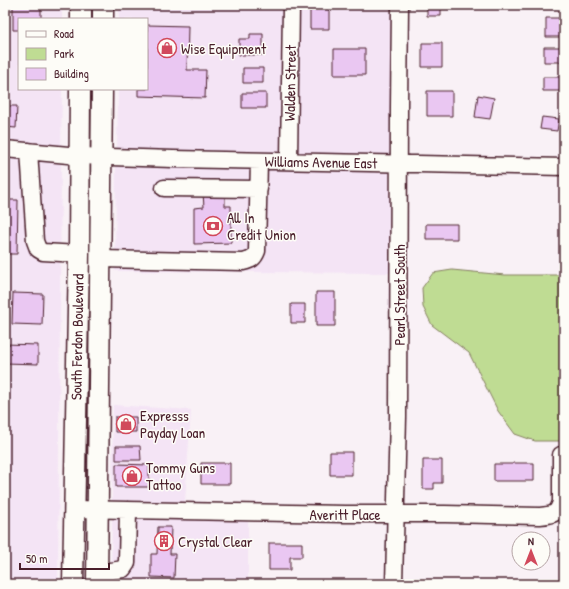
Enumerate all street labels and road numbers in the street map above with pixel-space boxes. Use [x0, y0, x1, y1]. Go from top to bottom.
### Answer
street label: Walden Street [279, 44, 301, 121]
street label: Williams Avenue East [264, 151, 378, 173]
street label: Pearl Street South [389, 244, 410, 346]
street label: South Ferdon Boulevard [65, 273, 89, 400]
street label: Averitt Place [309, 504, 381, 525]

